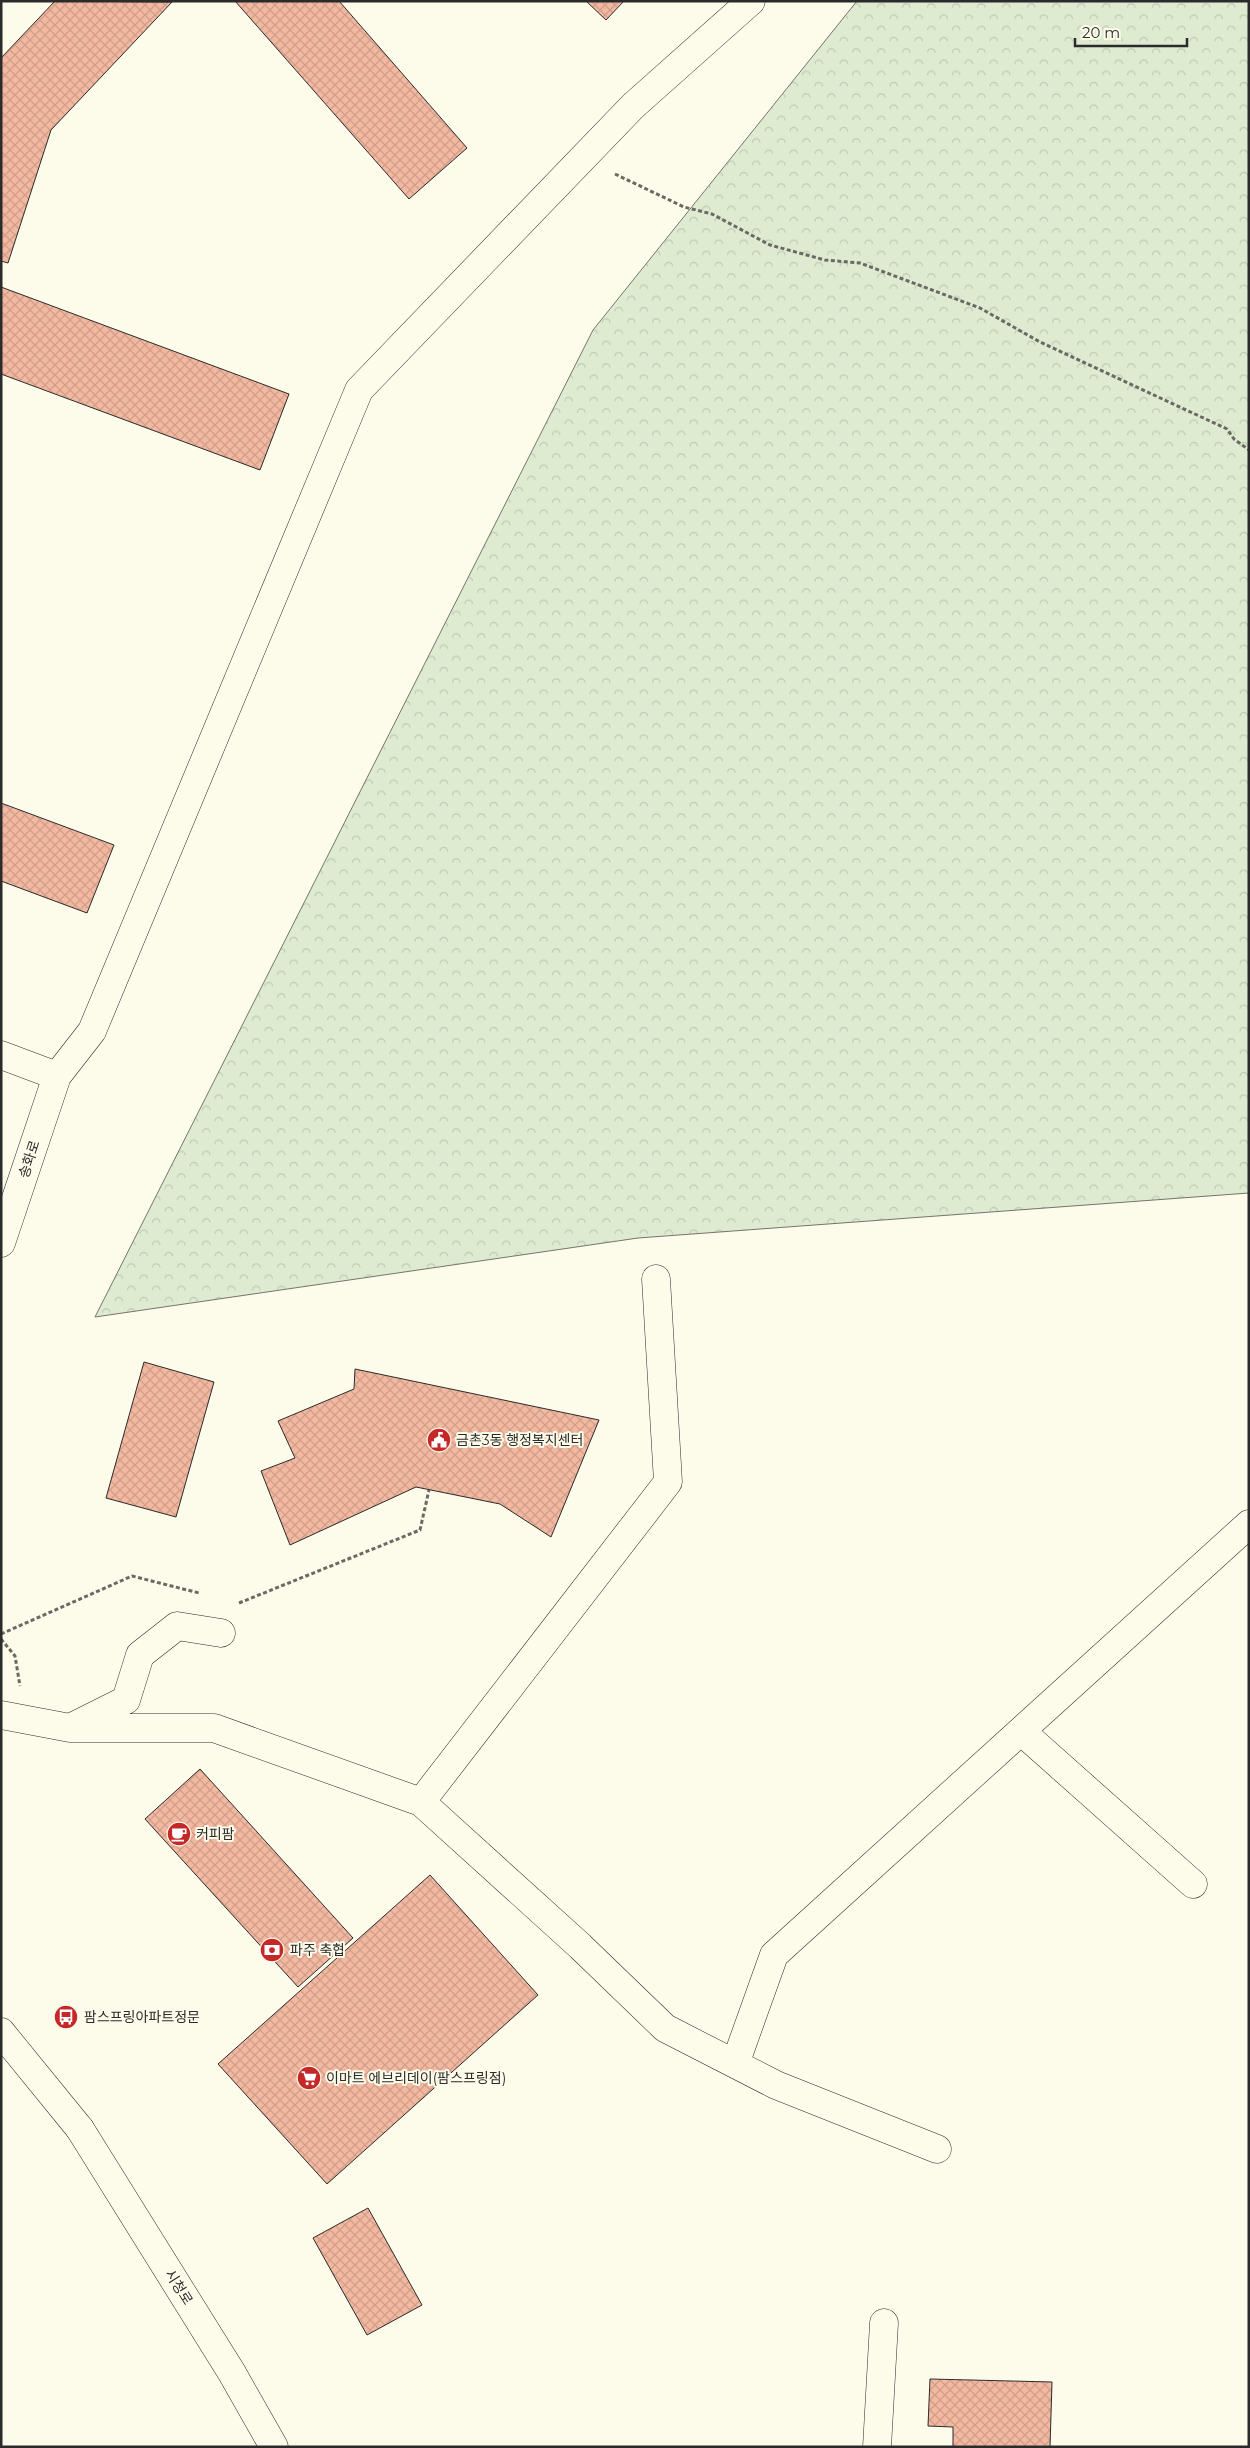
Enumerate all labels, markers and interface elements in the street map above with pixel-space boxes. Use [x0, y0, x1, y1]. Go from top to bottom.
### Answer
scale bar [1075, 15, 1188, 47]
text: 20 m [1082, 23, 1120, 42]
street label: 송화로 [14, 1138, 44, 1180]
public building icon: 금촌3동 행정복지센터 [426, 1427, 452, 1453]
place label: 금촌3동 행정복지센터 [456, 1431, 583, 1449]
cafe icon: 커피팜 [166, 1821, 192, 1847]
place label: 커피팜 [196, 1825, 235, 1843]
bank icon: 파주 축협 [259, 1937, 285, 1963]
place label: 파주 축협 [290, 1941, 345, 1959]
bus stop icon: 팜스프링아파트정문 [53, 2004, 79, 2030]
place label: 팜스프링아파트정문 [84, 2008, 200, 2026]
supermarket icon: 이마트 에브리데이(팜스프링점) [296, 2065, 322, 2091]
place label: 이마트 에브리데이(팜스프링점) [326, 2069, 506, 2087]
street label: 시청로 [161, 2266, 197, 2308]

